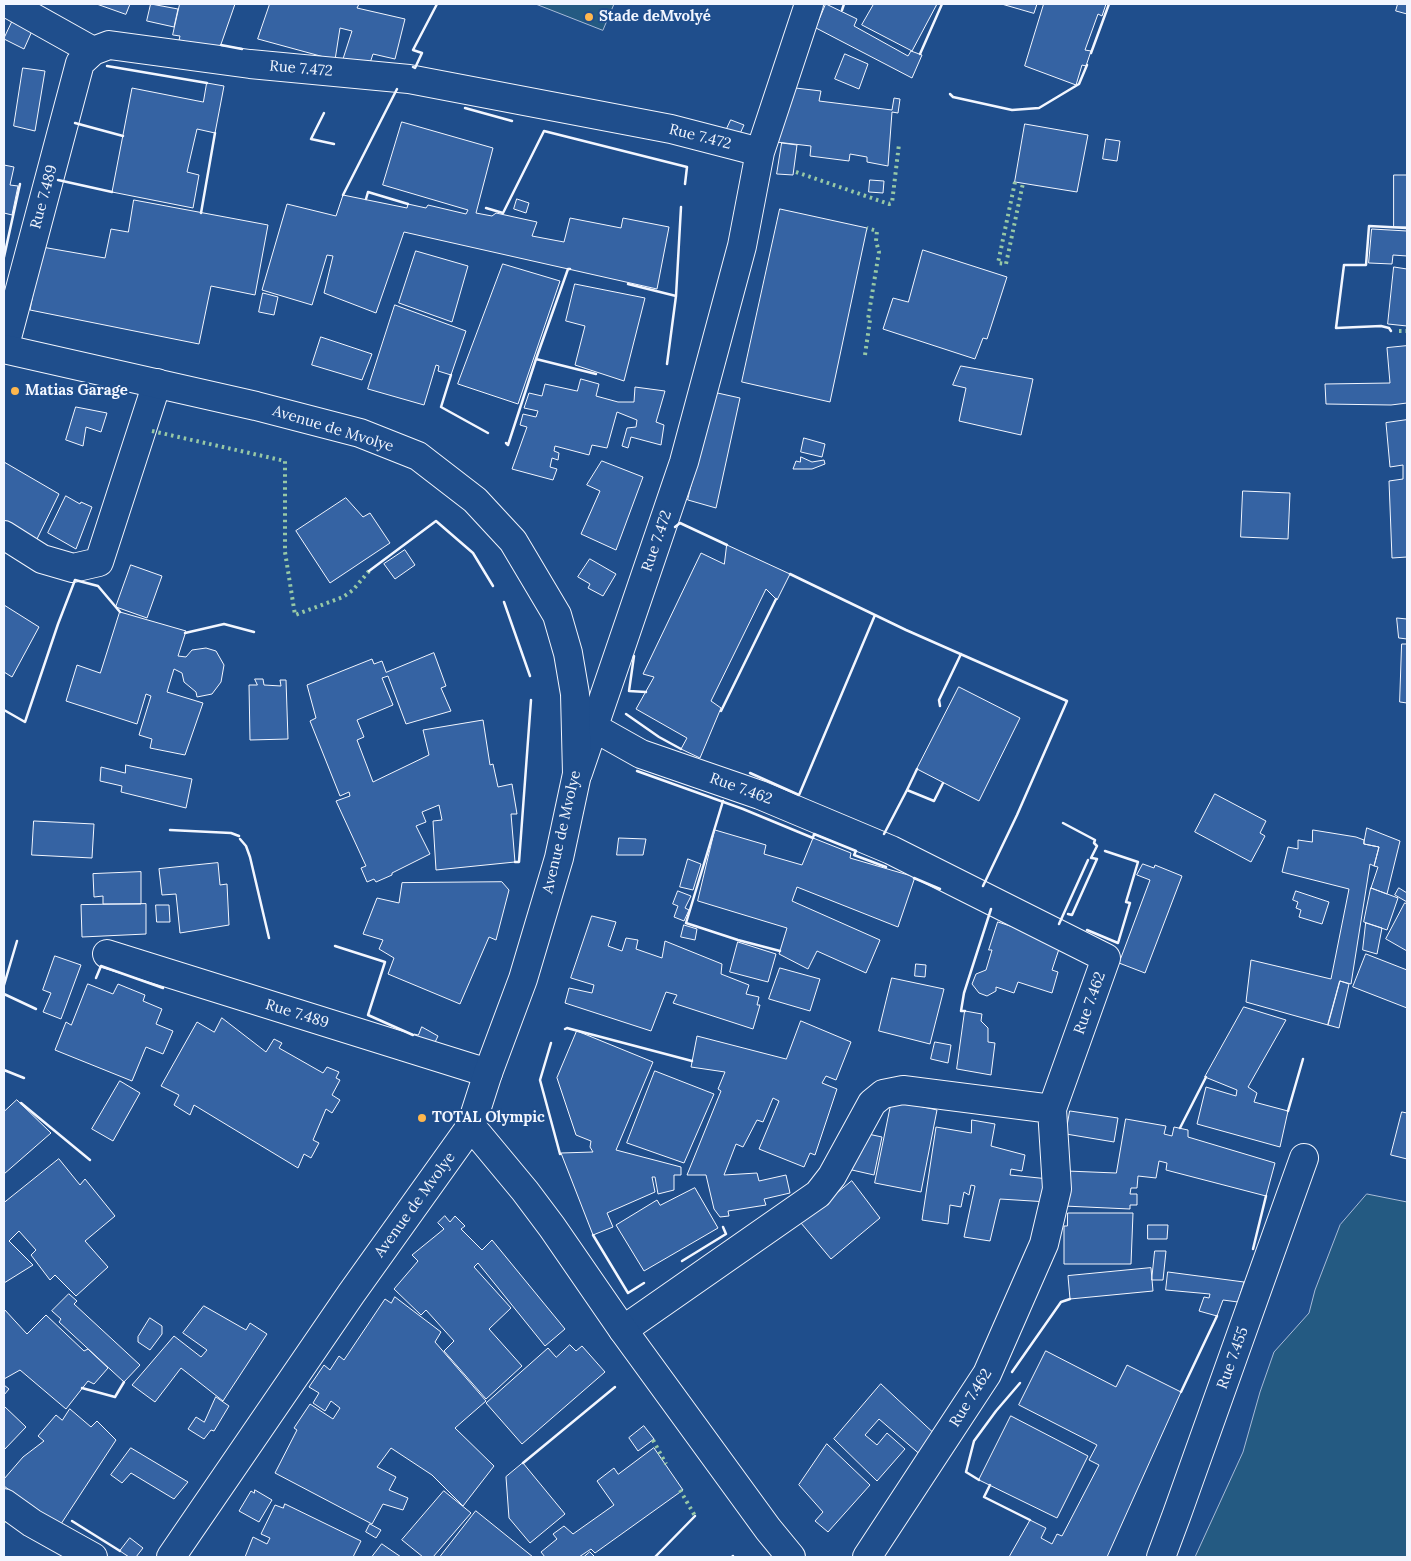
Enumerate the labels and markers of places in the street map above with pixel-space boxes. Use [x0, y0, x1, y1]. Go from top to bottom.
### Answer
place label: Stade deMvolyé [599, 8, 711, 26]
marker: Stade deMvolyé [583, 11, 595, 23]
place label: Matias Garage [25, 382, 128, 400]
marker: Matias Garage [9, 385, 21, 397]
place label: TOTAL Olympic [432, 1109, 545, 1127]
marker: TOTAL Olympic [416, 1112, 428, 1124]

